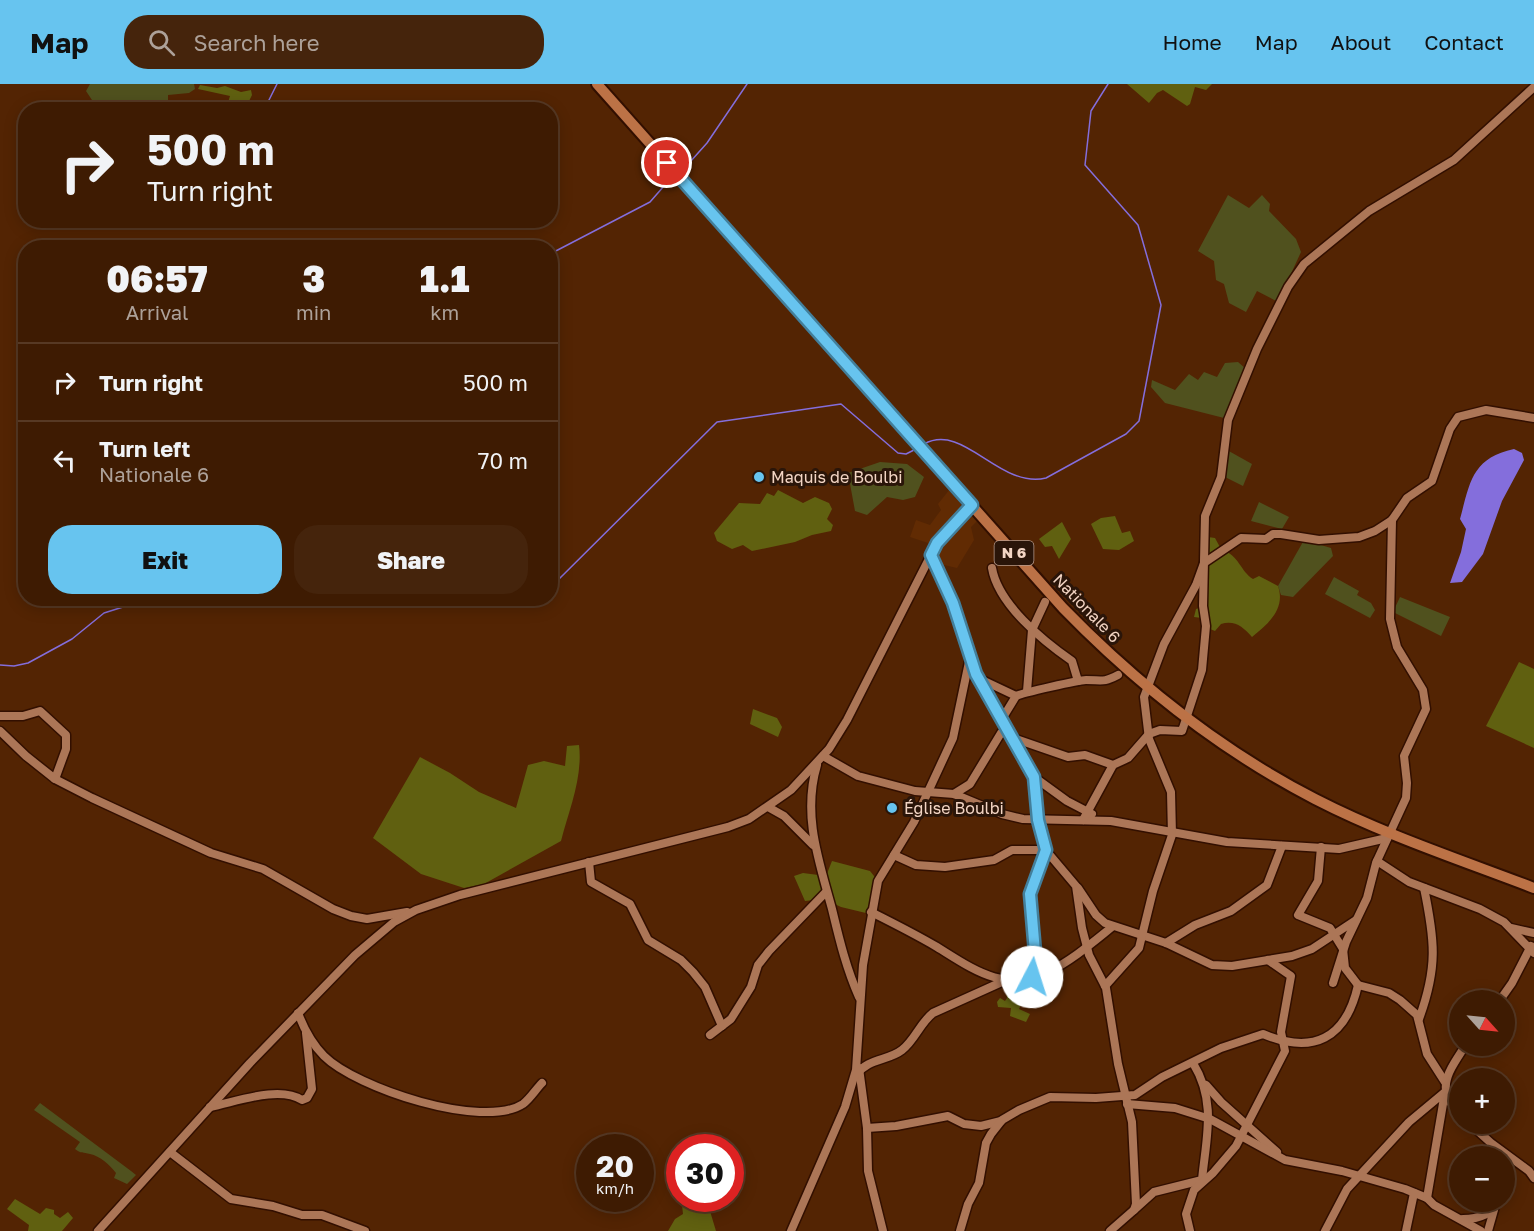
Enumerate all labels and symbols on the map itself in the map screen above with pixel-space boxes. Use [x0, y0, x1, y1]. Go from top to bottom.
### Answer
pin [641, 137, 692, 188]
place label: Maquis de Boulbi [771, 467, 902, 487]
marker: Maquis de Boulbi [752, 470, 766, 484]
road number: N 6 [994, 541, 1034, 565]
street label: Nationale 6 [1049, 569, 1125, 647]
place label: Église Boulbi [904, 798, 1004, 818]
marker: Église Boulbi [885, 801, 899, 815]
position arrow [1000, 945, 1064, 1009]
north arrow [1449, 990, 1515, 1056]
speed limit sign: 30 [666, 1134, 744, 1212]

